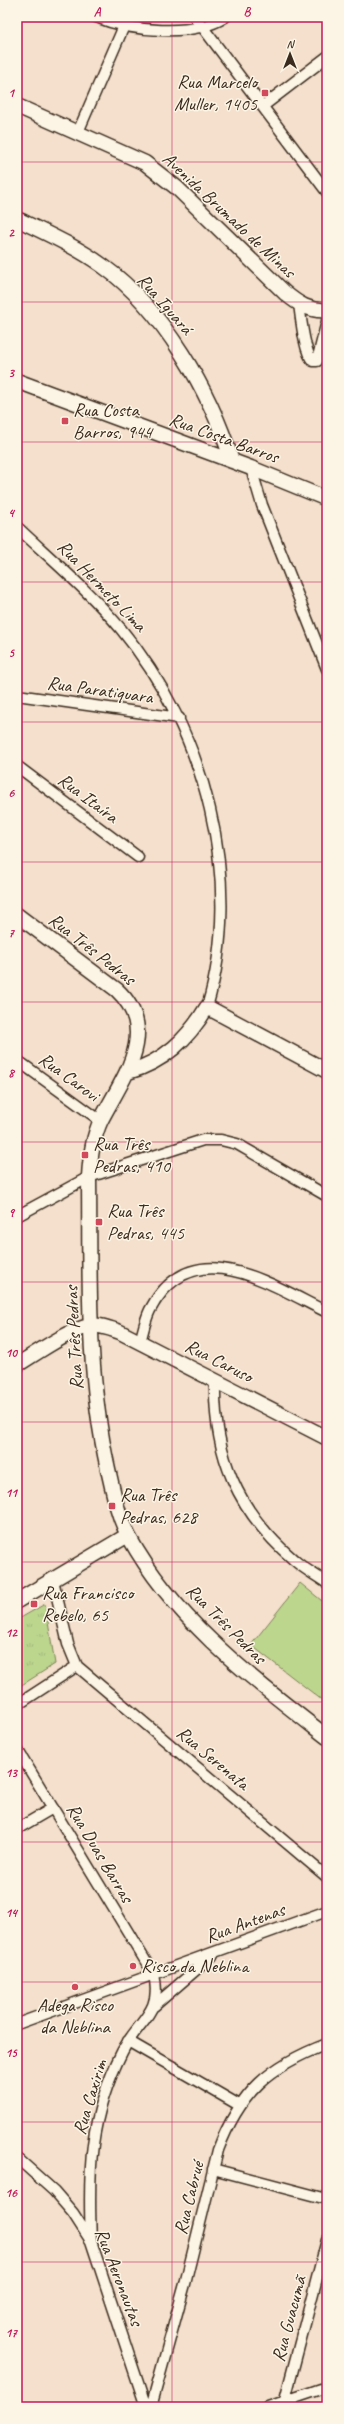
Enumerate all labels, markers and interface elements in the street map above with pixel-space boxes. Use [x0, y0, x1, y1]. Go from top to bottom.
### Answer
text: A [94, 4, 102, 20]
text: B [244, 4, 252, 20]
north arrow [270, 34, 310, 74]
text: N [287, 37, 296, 51]
place label: Rua Marcelo Muller, 1405 [174, 70, 259, 116]
text: 1 [8, 85, 16, 101]
marker: Rua Marcelo Muller, 1405 [260, 88, 270, 98]
street label: Avenida Brumado de Minas [157, 147, 302, 284]
text: 2 [8, 225, 15, 241]
street label: Rua Iguará [132, 268, 199, 341]
text: 3 [8, 365, 15, 381]
place label: Rua Costa Barros, 944 [73, 398, 155, 444]
street label: Rua Costa Barros [166, 407, 283, 469]
marker: Rua Costa Barros, 944 [60, 416, 70, 426]
text: 4 [8, 505, 16, 521]
street label: Rua Hermeto Lima [52, 535, 153, 638]
text: 5 [8, 645, 15, 661]
street label: Rua Paratiquara [46, 671, 156, 709]
street label: Rua Itaíra [53, 768, 124, 829]
text: 6 [8, 785, 15, 801]
street label: Rua Três Pedras [44, 908, 142, 992]
text: 7 [8, 925, 15, 941]
street label: Rua Carovi [34, 1047, 106, 1108]
text: 8 [8, 1065, 16, 1081]
place label: Rua Três Pedras, 410 [93, 1132, 171, 1178]
marker: Rua Três Pedras, 410 [80, 1150, 90, 1160]
place label: Rua Três Pedras, 445 [107, 1199, 185, 1245]
text: 9 [8, 1205, 15, 1221]
marker: Rua Três Pedras, 445 [94, 1217, 104, 1227]
street label: Rua Três Pedras [59, 1283, 89, 1390]
street label: Rua Caruso [181, 1334, 259, 1389]
text: 10 [5, 1345, 18, 1361]
place label: Rua Três Pedras, 628 [120, 1483, 199, 1529]
text: 11 [5, 1485, 19, 1501]
marker: Rua Três Pedras, 628 [107, 1501, 117, 1511]
street label: Rua Três Pedras [181, 1579, 273, 1671]
place label: Rua Francisco Rebelo, 65 [42, 1581, 136, 1627]
marker: Rua Francisco Rebelo, 65 [29, 1599, 39, 1609]
text: 12 [5, 1625, 18, 1641]
street label: Rua Serenata [172, 1721, 256, 1797]
text: 13 [5, 1765, 18, 1781]
street label: Rua Duas Barras [61, 1799, 140, 1909]
street label: Rua Antenas [202, 1897, 290, 1948]
text: 14 [5, 1905, 19, 1921]
place label: Risco da Neblina [141, 1954, 250, 1978]
marker: Risco da Neblina [128, 1961, 138, 1971]
marker: Adega Risco da Neblina [70, 1982, 80, 1992]
place label: Adega Risco da Neblina [37, 1993, 114, 2039]
text: 15 [5, 2045, 18, 2061]
street label: Rua Caxirim [67, 2055, 113, 2137]
street label: Rua Cabrué [168, 2156, 210, 2237]
text: 16 [5, 2185, 18, 2201]
street label: Rua Aeronautas [89, 2225, 149, 2331]
street label: Rua Guacumã [266, 2271, 313, 2364]
text: 17 [5, 2325, 18, 2341]

